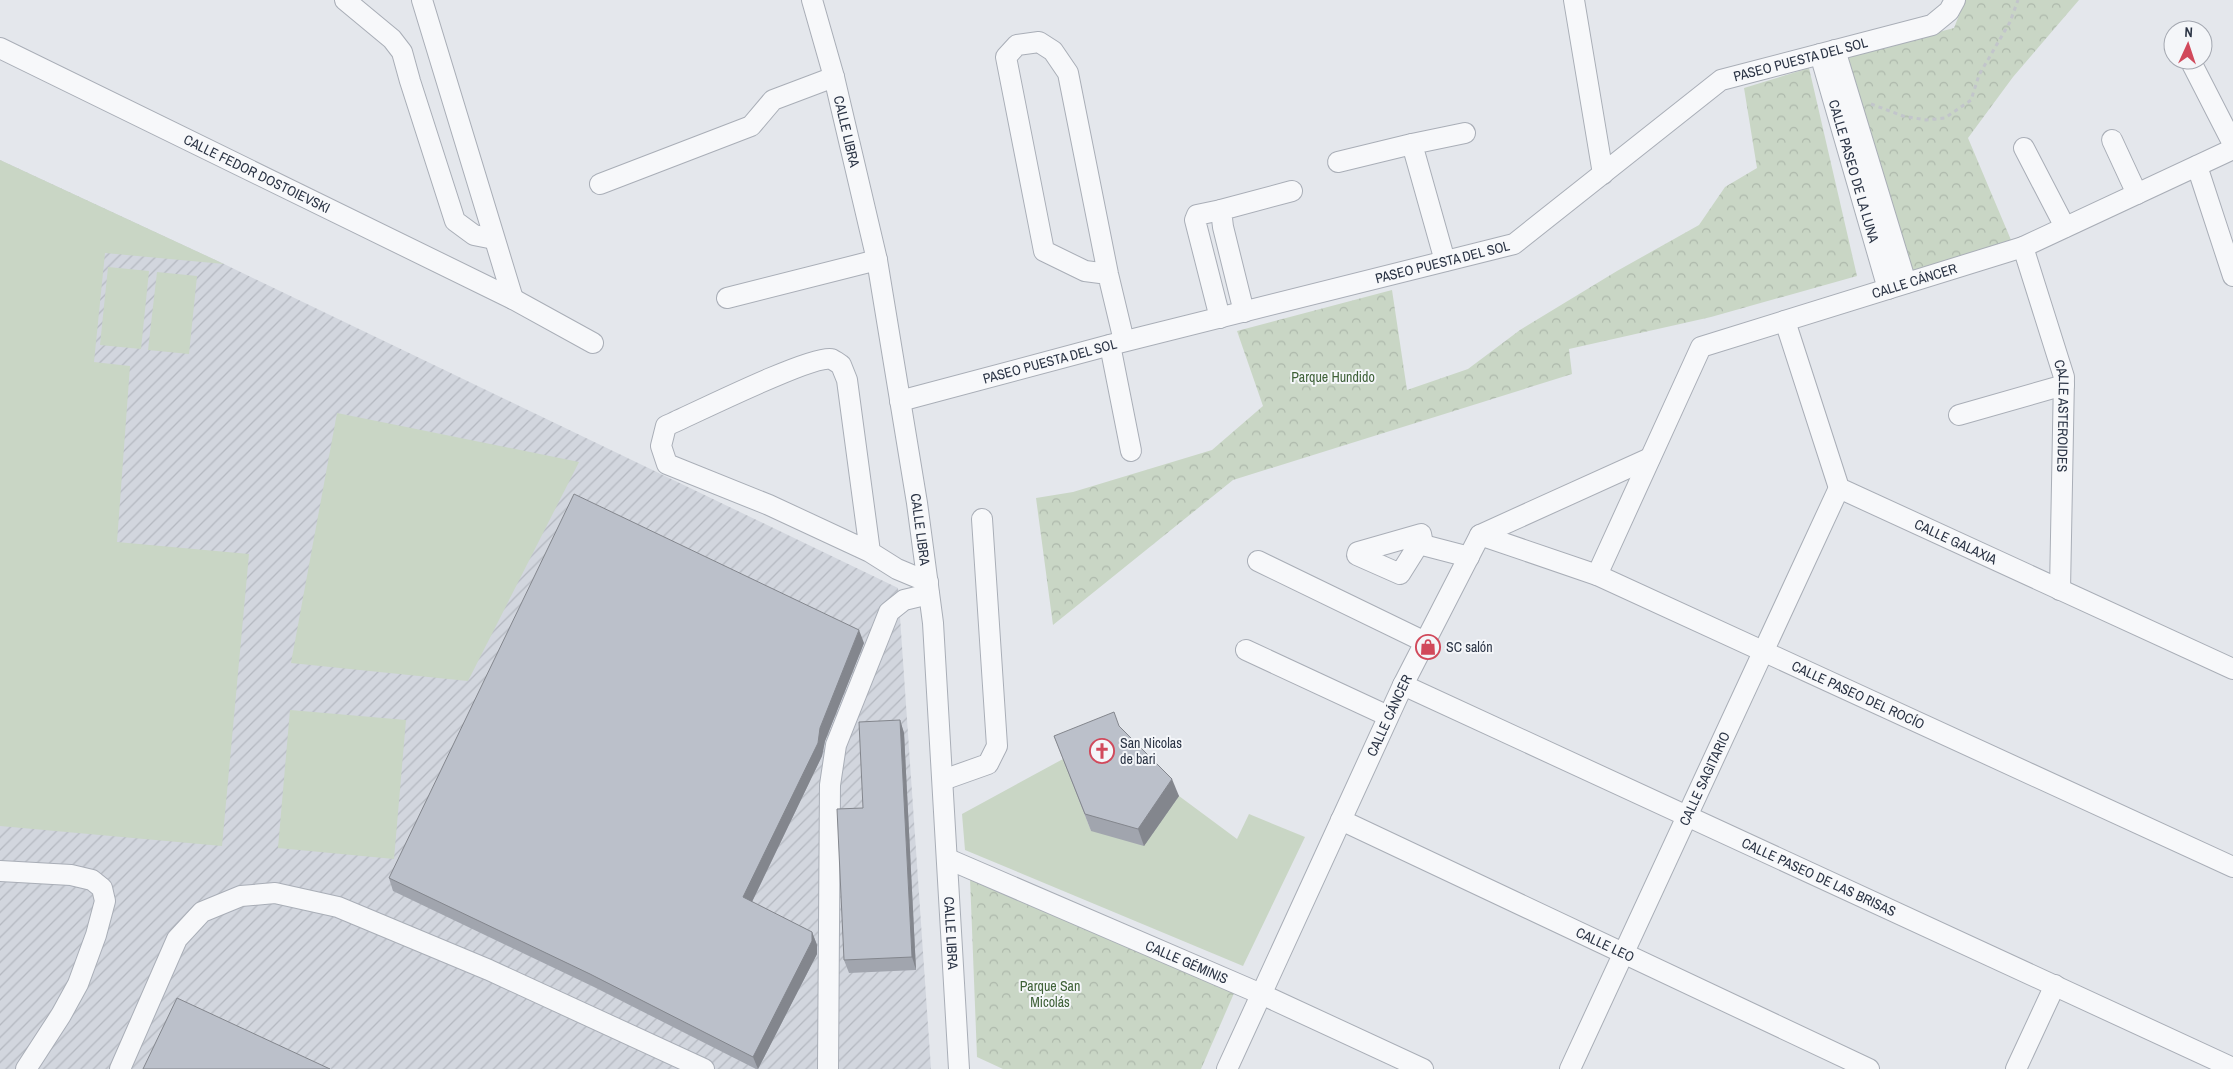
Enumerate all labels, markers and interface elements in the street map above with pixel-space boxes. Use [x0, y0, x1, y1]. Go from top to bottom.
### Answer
north arrow [2163, 20, 2213, 70]
text: N [2184, 23, 2193, 41]
street label: PASEO PUESTA DEL SOL [1732, 33, 1870, 85]
street label: CALLE LIBRA [830, 94, 864, 169]
street label: CALLE PASEO DE LA LUNA [1825, 98, 1883, 245]
street label: CALLE FEDOR DOSTOIEVSKI [181, 130, 333, 217]
street label: PASEO PUESTA DEL SOL [1373, 236, 1512, 287]
street label: CALLE CÁNCER [1870, 259, 1959, 302]
street label: PASEO PUESTA DEL SOL [981, 335, 1119, 388]
street label: CALLE ASTEROIDES [2050, 357, 2073, 473]
park label: Parque Hundido [1291, 368, 1375, 386]
street label: CALLE LIBRA [907, 492, 934, 567]
street label: CALLE GALAXIA [1912, 515, 2000, 568]
shop icon: SC salón [1415, 634, 1441, 660]
place label: SC salón [1446, 638, 1493, 656]
street label: CALLE PASEO DEL ROCÍO [1789, 657, 1928, 733]
street label: CALLE CÁNCER [1363, 671, 1416, 759]
street label: CALLE SAGITARIO [1675, 729, 1734, 828]
place label: San Nicolas de bari [1120, 734, 1182, 768]
church icon: San Nicolas de bari [1089, 738, 1115, 764]
street label: CALLE PASEO DE LAS BRISAS [1739, 834, 1899, 920]
street label: CALLE LIBRA [940, 896, 962, 970]
street label: CALLE LEO [1573, 923, 1637, 966]
street label: CALLE GÉMINIS [1143, 936, 1231, 988]
park label: Parque San Micolás [1020, 977, 1080, 1011]

